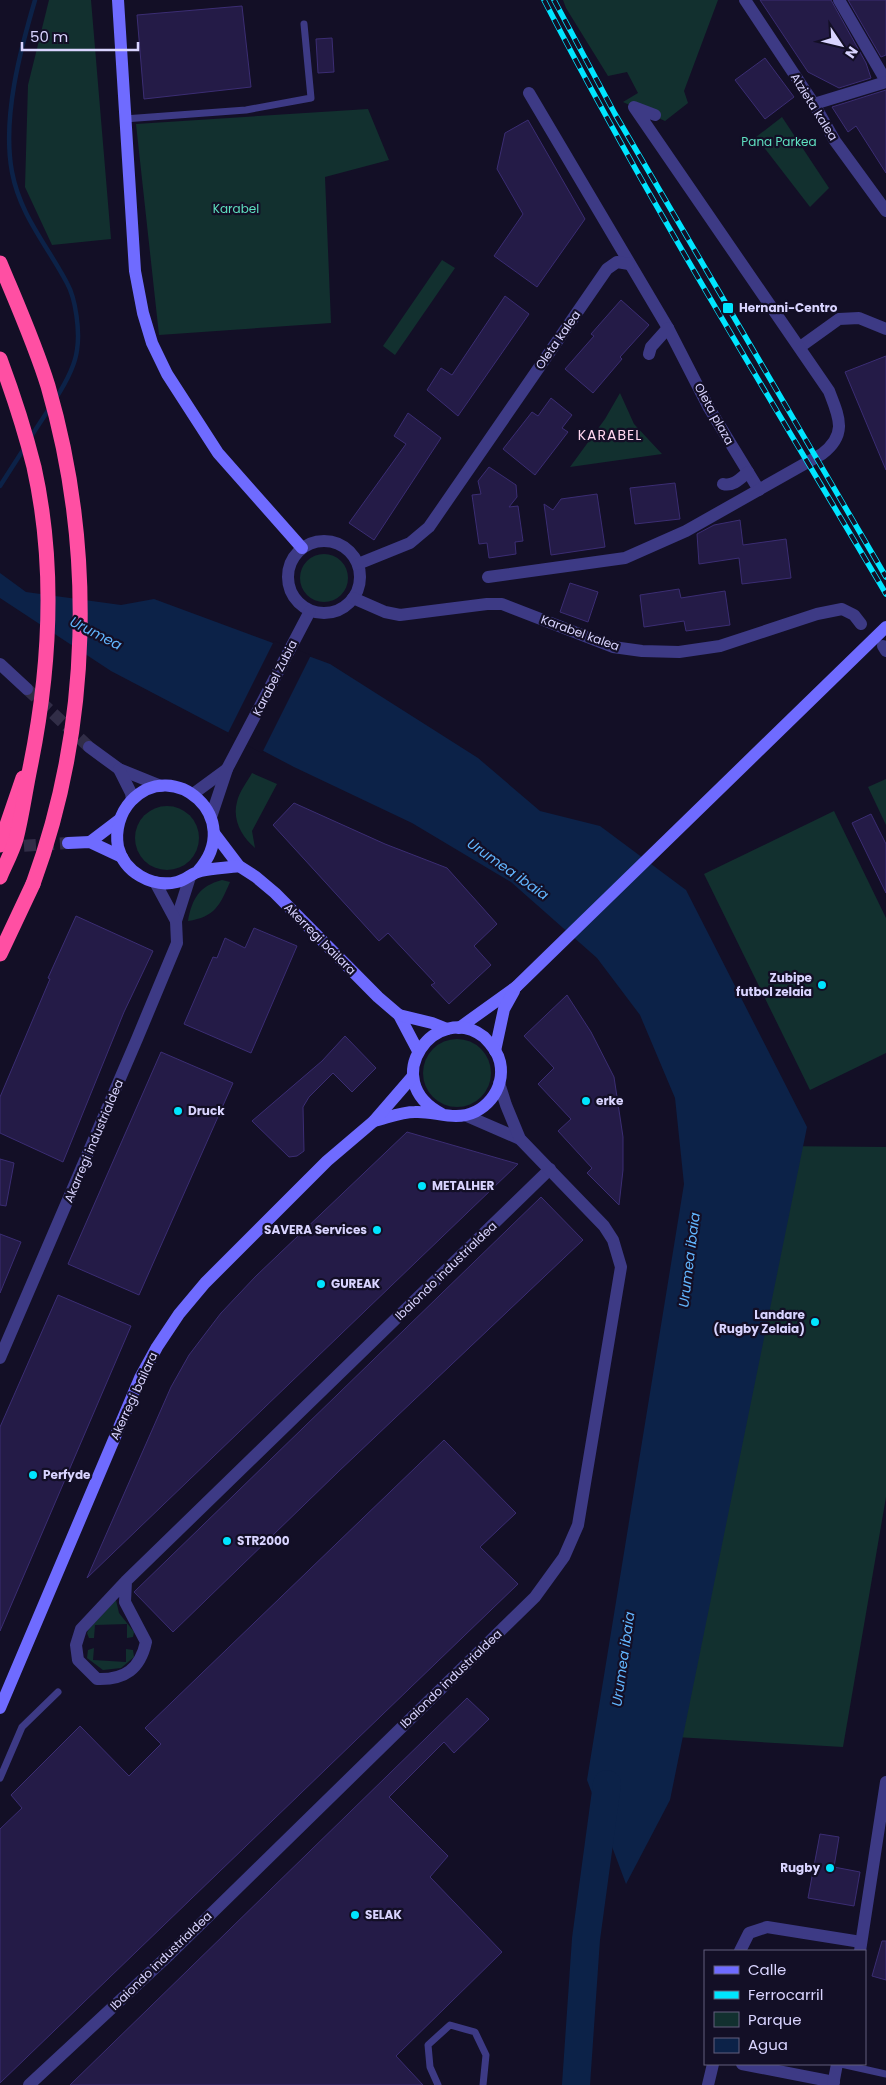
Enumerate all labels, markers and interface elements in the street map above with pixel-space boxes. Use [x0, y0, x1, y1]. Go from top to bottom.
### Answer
scale bar [22, 20, 139, 52]
north arrow [816, 20, 866, 70]
text: 50 m [30, 26, 68, 47]
text: N [840, 42, 863, 63]
street label: Atzieta kalea [787, 70, 842, 144]
park label: Pana Parkea [741, 133, 817, 150]
park label: Karabel [213, 200, 259, 217]
place label: Hernani-Centro [739, 299, 838, 316]
marker: Hernani-Centro [721, 301, 735, 315]
street label: Oleta kalea [531, 307, 584, 373]
street label: Oleta plaza [690, 380, 738, 448]
district label: KARABEL [578, 425, 642, 445]
street label: Karabel kalea [539, 610, 622, 655]
water label: Urumea [66, 611, 126, 655]
street label: Karabel Zubia [248, 637, 301, 719]
water label: Urumea ibaia [463, 833, 553, 905]
street label: Akerregi bailara [281, 899, 360, 978]
place label: Zubipe futbol zelaia [736, 969, 813, 1000]
marker: Zubipe futbol zelaia [816, 979, 828, 991]
street label: Akarregi industrialdea [60, 1077, 127, 1205]
place label: erke [596, 1092, 624, 1109]
marker: erke [580, 1095, 592, 1107]
place label: Druck [188, 1102, 225, 1119]
marker: Druck [172, 1105, 184, 1117]
place label: METALHER [432, 1177, 494, 1194]
marker: METALHER [416, 1180, 428, 1192]
water label: Urumea ibaia [673, 1211, 705, 1309]
street label: Ibaiondo industrialdea [391, 1217, 500, 1324]
place label: SAVERA Services [264, 1221, 367, 1238]
marker: SAVERA Services [371, 1224, 383, 1236]
place label: GUREAK [331, 1275, 381, 1292]
marker: GUREAK [315, 1278, 327, 1290]
place label: Landare (Rugby Zelaia) [713, 1306, 806, 1337]
marker: Landare (Rugby Zelaia) [809, 1316, 821, 1328]
street label: Akerregi bailara [106, 1349, 161, 1443]
place label: Perfyde [43, 1466, 91, 1483]
marker: Perfyde [27, 1469, 39, 1481]
place label: STR2000 [237, 1532, 290, 1549]
marker: STR2000 [221, 1535, 233, 1547]
water label: Urumea ibaia [606, 1610, 640, 1708]
street label: Ibaiondo industrialdea [396, 1625, 505, 1732]
place label: Rugby [780, 1859, 820, 1876]
marker: Rugby [824, 1862, 836, 1874]
place label: SELAK [365, 1906, 402, 1923]
street label: Ibaiondo industrialdea [106, 1907, 215, 2014]
marker: SELAK [349, 1909, 361, 1921]
legend [704, 1950, 866, 2065]
text: Calle [748, 1959, 786, 1980]
text: Ferrocarril [748, 1984, 823, 2005]
text: Parque [748, 2009, 801, 2030]
text: Agua [748, 2034, 788, 2055]

